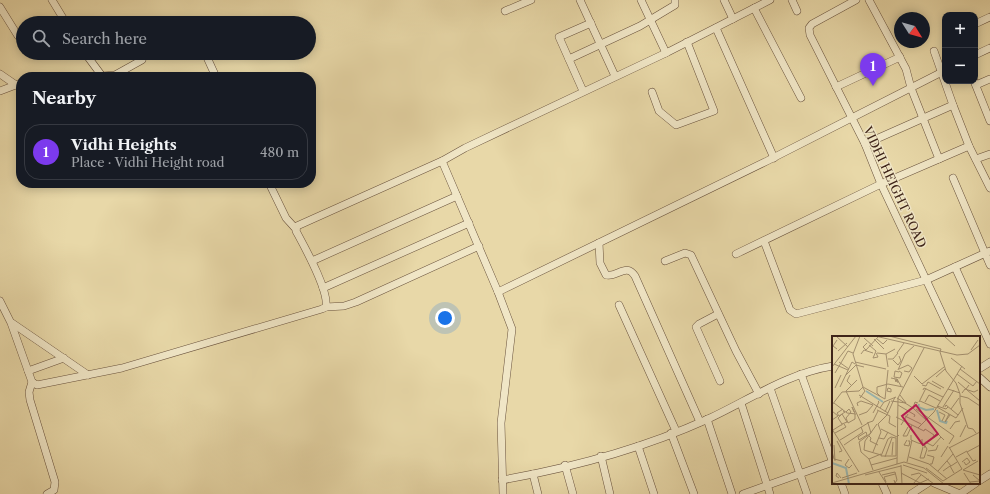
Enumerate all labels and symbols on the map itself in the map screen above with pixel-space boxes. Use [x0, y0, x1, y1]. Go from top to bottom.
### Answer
north arrow [894, 12, 930, 48]
pin: 1 [860, 53, 886, 86]
street label: VIDHI HEIGHT ROAD [860, 123, 930, 250]
your location [435, 308, 455, 328]
inset map [832, 336, 980, 484]

